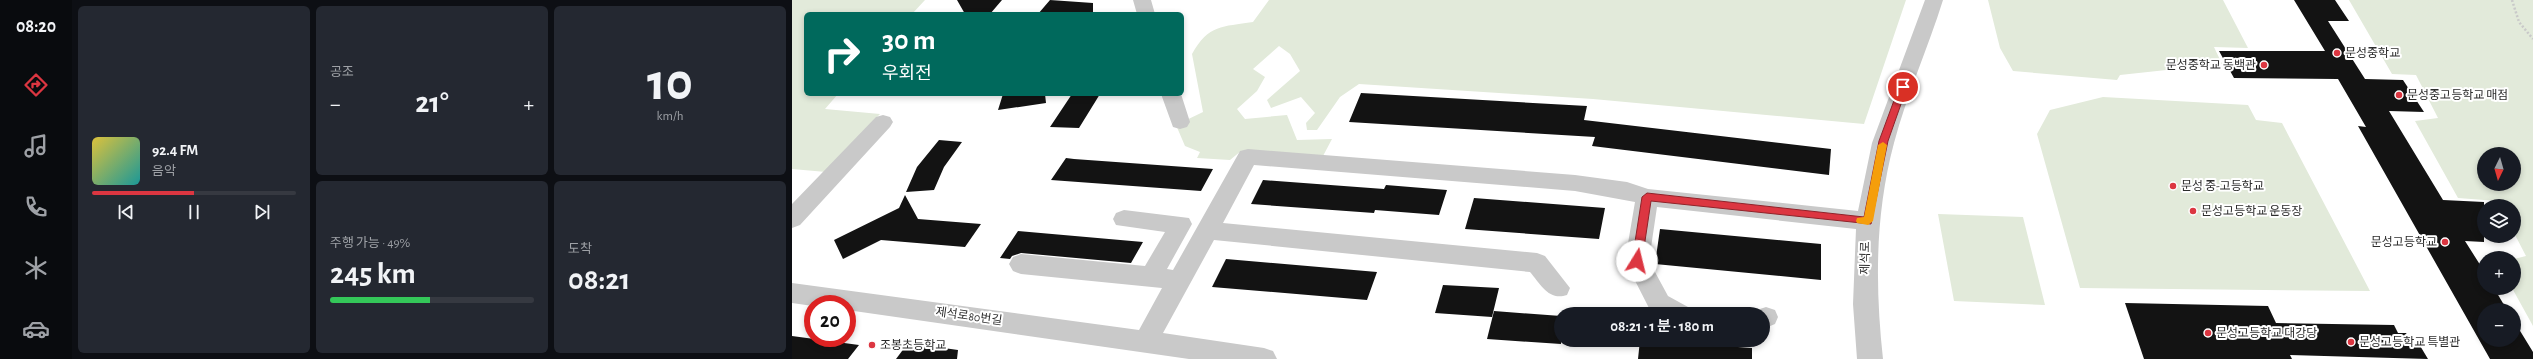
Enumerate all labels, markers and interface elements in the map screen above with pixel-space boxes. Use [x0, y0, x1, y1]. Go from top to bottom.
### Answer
text: 08:20 [16, 18, 56, 36]
text: 30 m [882, 27, 935, 55]
icon: right [816, 28, 868, 80]
place label: 문성중학교 [2345, 46, 2400, 59]
marker: 문성중학교 [2332, 48, 2342, 58]
text: 10 [647, 57, 693, 109]
place label: 문성중학교 동백관 [2166, 58, 2256, 71]
marker: 문성중학교 동백관 [2259, 60, 2269, 70]
text: 우회전 [882, 65, 932, 83]
text: 공조 [330, 66, 354, 79]
pin [1886, 70, 1920, 104]
icon: directions [22, 71, 50, 99]
icon: arrive [1892, 76, 1914, 98]
text: 21° [415, 88, 449, 118]
place label: 문성중고등학교 매점 [2407, 88, 2508, 101]
marker: 문성중고등학교 매점 [2394, 90, 2404, 100]
text: − [330, 93, 341, 115]
text: + [523, 93, 534, 115]
text: km/h [657, 110, 683, 123]
icon: music [22, 132, 50, 160]
text: 92.4 FM [152, 143, 198, 158]
north arrow [2477, 147, 2521, 191]
map controls [2477, 147, 2521, 347]
text: 음악 [152, 165, 176, 178]
place label: 문성 중-고등학교 [2181, 179, 2264, 192]
marker: 문성 중-고등학교 [2168, 181, 2178, 191]
icon: phone [22, 193, 50, 221]
button: layers [2477, 199, 2521, 243]
icon: previous [115, 201, 137, 223]
icon: pause [183, 201, 205, 223]
icon: next [251, 201, 273, 223]
place label: 문성고등학교 운동장 [2201, 204, 2302, 217]
marker: 문성고등학교 운동장 [2188, 206, 2198, 216]
place label: 문성고등학교 [2371, 235, 2437, 248]
text: 주행 가능 · 49% [330, 237, 410, 250]
marker: 문성고등학교 [2440, 237, 2450, 247]
position arrow [1616, 240, 1658, 282]
street label: 제석로 [1859, 241, 1871, 275]
text: 도착 [568, 243, 592, 256]
button: + [2477, 251, 2521, 295]
icon: climate [22, 254, 50, 282]
text: 245 km [330, 259, 416, 289]
text: 08:21 [568, 265, 630, 295]
speed limit sign: 20 [804, 295, 856, 347]
button: − [2477, 303, 2521, 347]
street label: 제석로80번길 [935, 305, 1003, 327]
icon: car [22, 315, 50, 343]
text: 08:21 · 1 분 · 180 m [1610, 319, 1714, 334]
place label: 문성고등학교 대강당 [2216, 326, 2317, 339]
marker: 문성고등학교 대강당 [2203, 328, 2213, 338]
place label: 문성고등학교 특별관 [2359, 335, 2460, 348]
marker: 문성고등학교 특별관 [2346, 337, 2356, 347]
place label: 조봉초등학교 [880, 338, 946, 351]
marker: 조봉초등학교 [867, 340, 877, 350]

